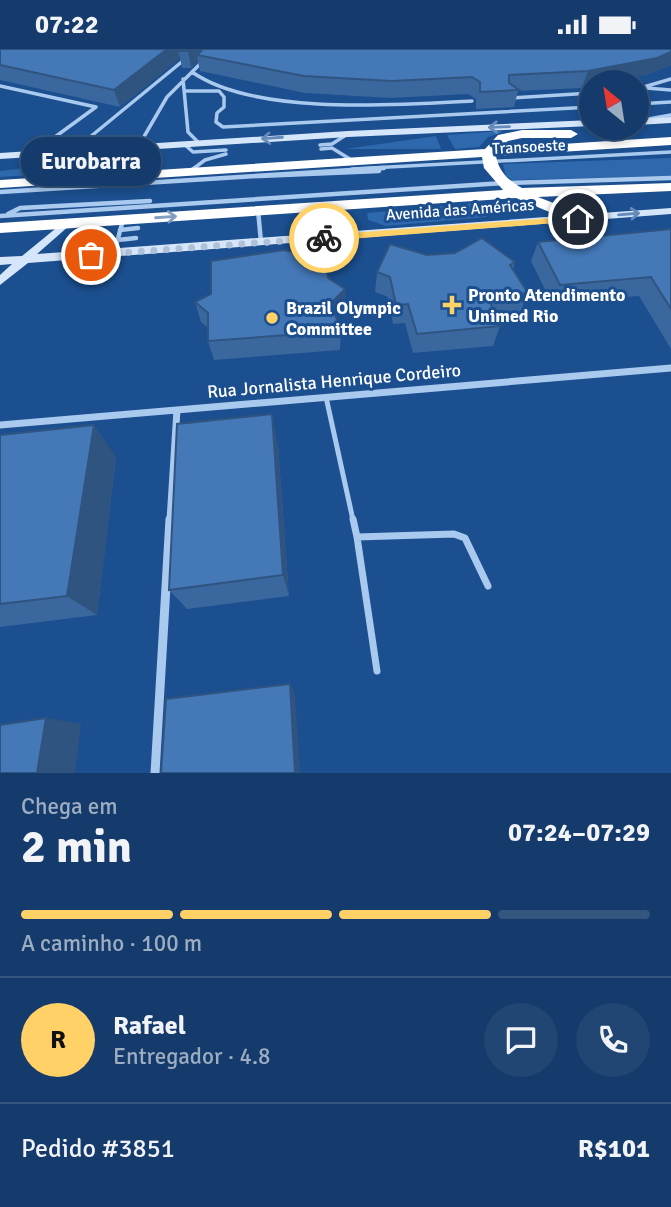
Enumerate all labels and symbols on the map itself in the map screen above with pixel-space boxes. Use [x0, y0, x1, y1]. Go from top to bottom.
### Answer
north arrow [579, 70, 649, 140]
one-way arrow [488, 120, 511, 133]
one-way arrow [260, 132, 283, 145]
street label: Transoeste [492, 135, 566, 159]
callout: Eurobarra [21, 136, 161, 185]
pin [548, 189, 608, 249]
street label: Avenida das Américas [385, 195, 535, 225]
courier [289, 203, 359, 273]
one-way arrow [617, 207, 640, 220]
one-way arrow [154, 210, 177, 223]
pin [61, 225, 121, 285]
place label: Pronto Atendimento Unimed Rio [468, 284, 625, 327]
marker: Pronto Atendimento Unimed Rio [442, 295, 462, 315]
place label: Brazil Olympic Committee [286, 297, 401, 340]
marker: Brazil Olympic Committee [264, 310, 280, 326]
street label: Rua Jornalista Henrique Cordeiro [206, 359, 462, 403]

